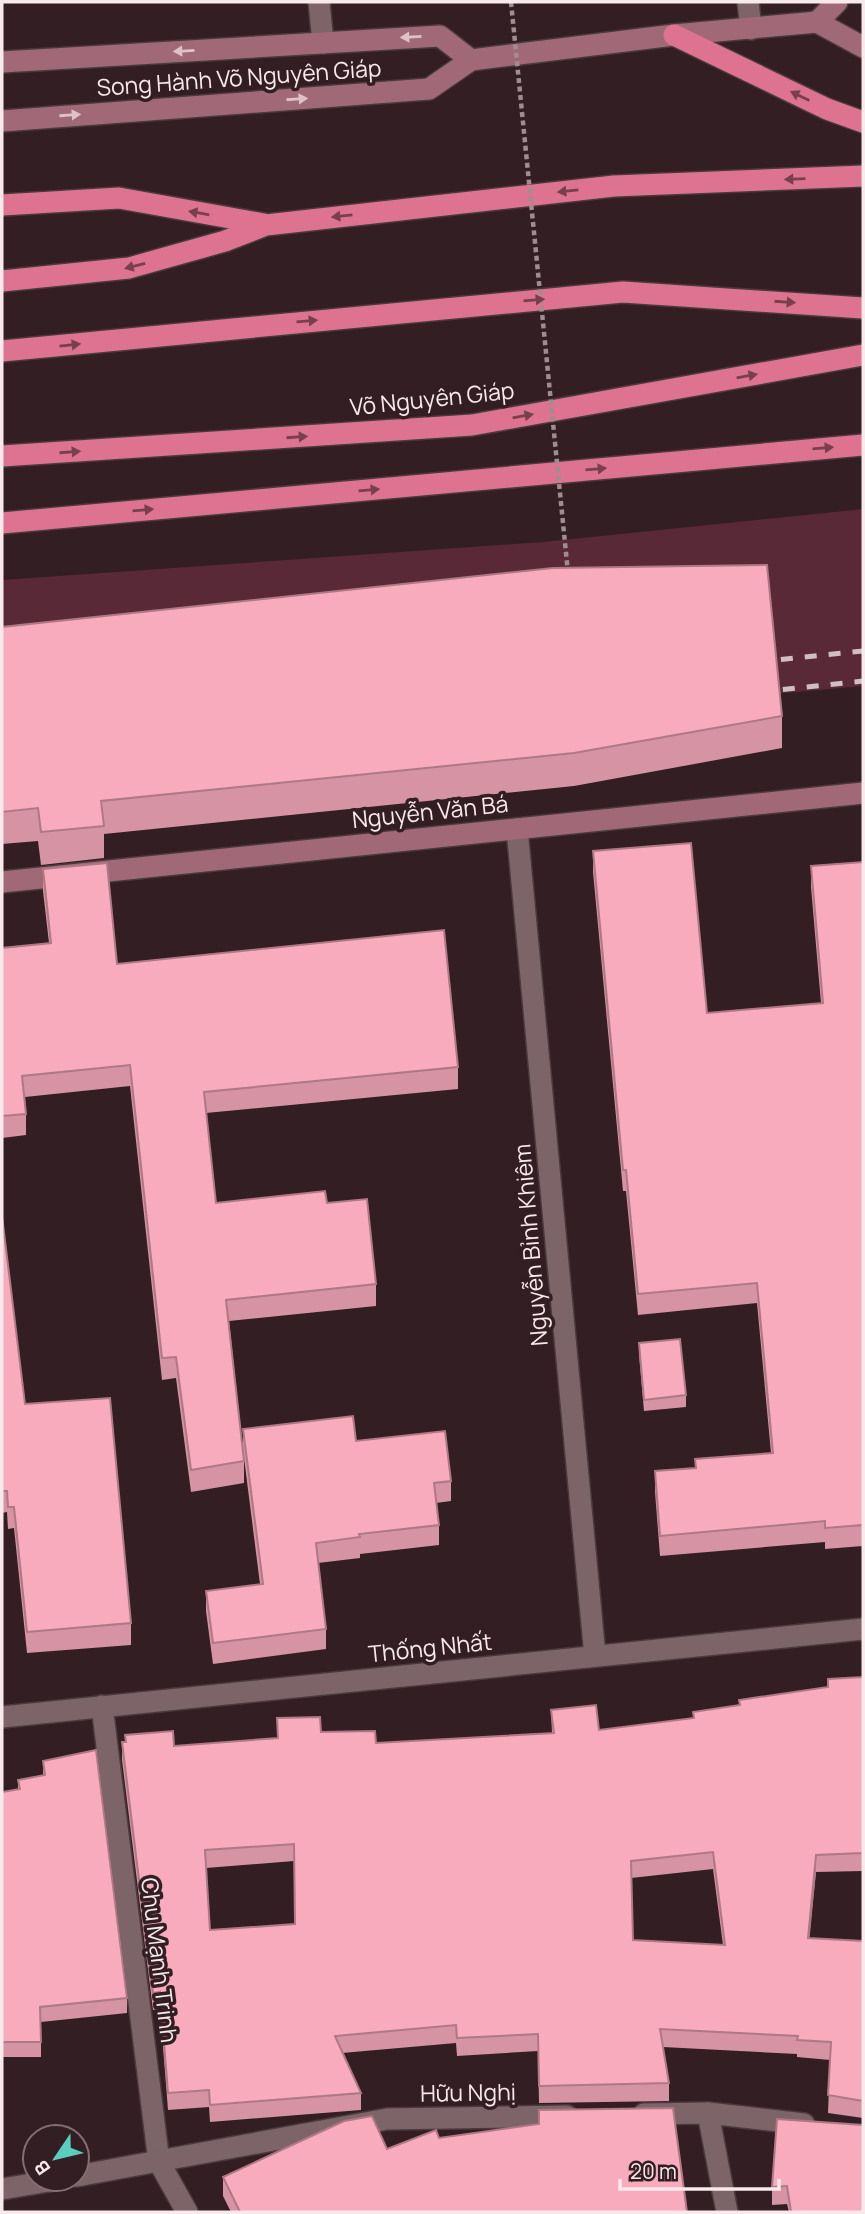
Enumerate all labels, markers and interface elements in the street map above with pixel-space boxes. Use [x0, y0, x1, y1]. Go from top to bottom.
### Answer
one-way arrow [400, 32, 422, 43]
one-way arrow [173, 46, 195, 57]
street label: Song Hành Võ Nguyên Giáp [96, 51, 382, 103]
one-way arrow [790, 90, 810, 101]
one-way arrow [286, 93, 308, 104]
one-way arrow [59, 109, 81, 120]
one-way arrow [784, 173, 806, 184]
one-way arrow [557, 186, 579, 197]
one-way arrow [188, 207, 210, 218]
one-way arrow [331, 211, 353, 222]
one-way arrow [124, 261, 146, 272]
one-way arrow [523, 294, 545, 305]
one-way arrow [774, 297, 796, 308]
one-way arrow [297, 316, 319, 327]
one-way arrow [59, 339, 81, 350]
one-way arrow [736, 370, 758, 381]
street label: Võ Nguyên Giáp [348, 373, 516, 423]
one-way arrow [512, 410, 534, 421]
one-way arrow [286, 431, 308, 442]
one-way arrow [812, 443, 834, 454]
one-way arrow [59, 446, 81, 457]
one-way arrow [585, 463, 607, 474]
one-way arrow [359, 484, 381, 495]
one-way arrow [132, 504, 154, 515]
street label: Nguyễn Văn Bá [350, 787, 510, 835]
street label: Nguyễn Bỉnh Khiêm [505, 1143, 555, 1347]
street label: Thống Nhất [367, 1625, 493, 1669]
street label: Chu Mạnh Trinh [134, 1876, 186, 2044]
street label: Hữu Nghị [420, 2075, 516, 2109]
north arrow [21, 2123, 91, 2193]
scale bar [620, 2148, 779, 2192]
text: B [28, 2155, 56, 2180]
text: 20 m [630, 2157, 677, 2185]

